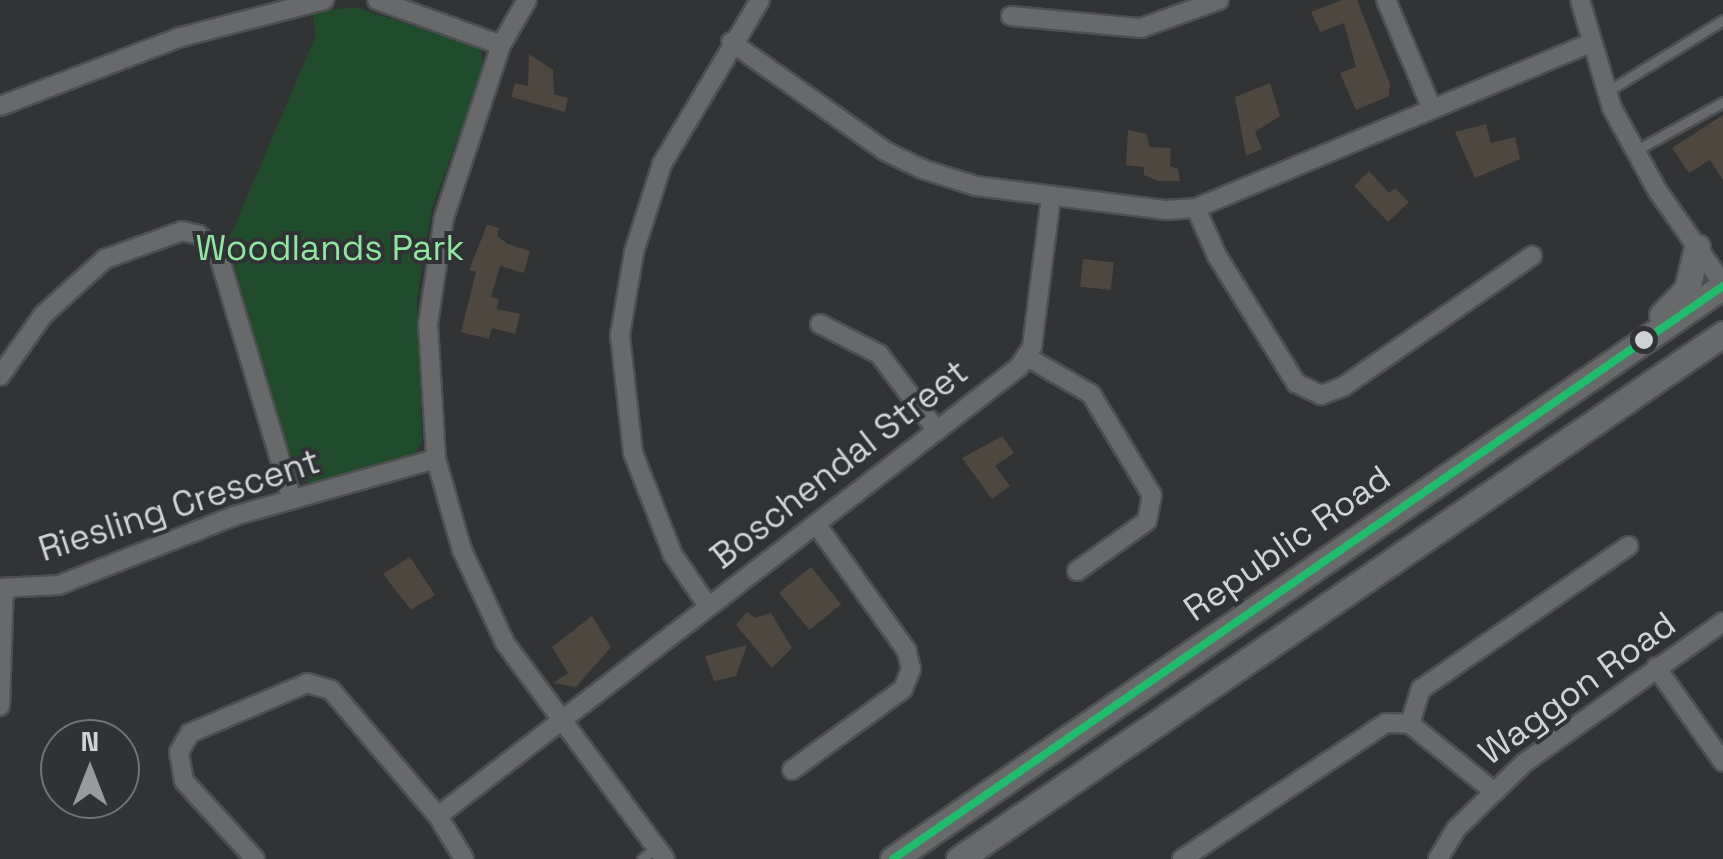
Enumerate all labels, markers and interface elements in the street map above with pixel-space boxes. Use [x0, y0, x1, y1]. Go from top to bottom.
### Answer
park label: Woodlands Park [196, 227, 464, 269]
unlabelled marker [1634, 330, 1654, 350]
street label: Boschendal Street [702, 350, 976, 578]
street label: Riesling Crescent [33, 440, 325, 570]
street label: Republic Road [1176, 456, 1398, 630]
street label: Waggon Road [1470, 603, 1684, 773]
north arrow [40, 719, 140, 819]
text: N [81, 723, 99, 759]

